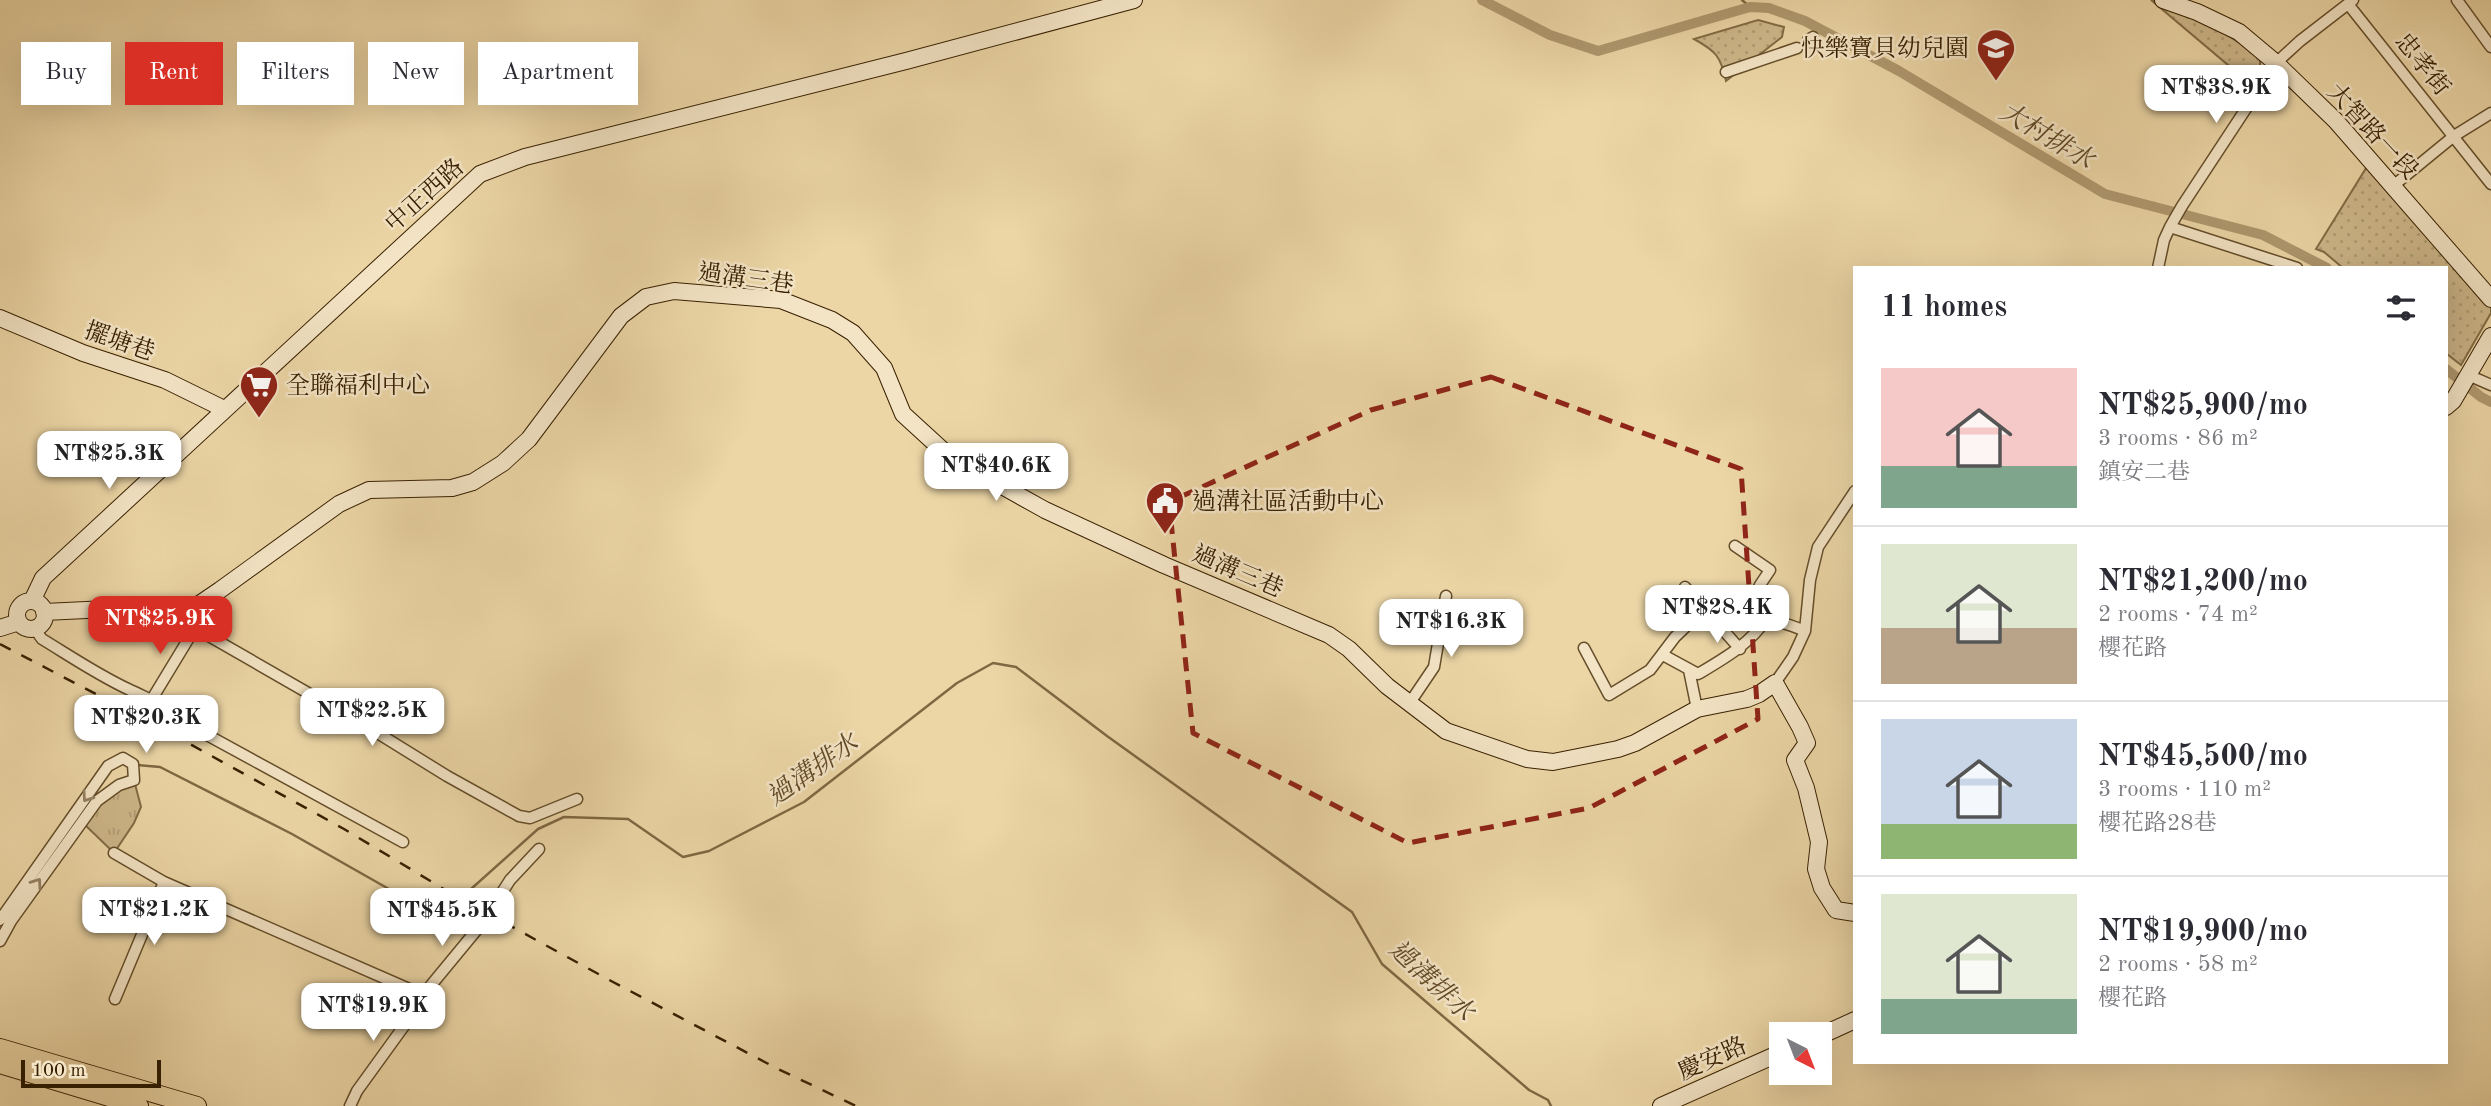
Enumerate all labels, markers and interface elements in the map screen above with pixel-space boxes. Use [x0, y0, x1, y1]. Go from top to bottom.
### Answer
school or university icon: 快樂寶貝幼兒園 [1975, 27, 2017, 82]
street label: 忠孝街 [2389, 28, 2456, 101]
place label: 快樂寶貝幼兒園 [1801, 35, 1969, 62]
chip: Buy [21, 42, 111, 105]
chip: Rent [125, 42, 223, 105]
chip: Filters [237, 42, 354, 105]
chip: New [368, 42, 464, 105]
chip: Apartment [478, 42, 638, 105]
pin: NT$38.9K [2144, 66, 2288, 125]
text: NT$38.9K [2160, 76, 2272, 99]
street label: 大智路一段 [2322, 78, 2423, 184]
water label: 大村排水 [1995, 97, 2101, 176]
street label: 中正西路 [380, 153, 469, 238]
street label: 過溝三巷 [697, 258, 795, 299]
icon: filters [2382, 289, 2420, 327]
text: 11 homes [1881, 293, 2007, 323]
street label: 擺塘巷 [81, 317, 158, 366]
supermarket icon: 全聯福利中心 [238, 364, 280, 419]
place label: 全聯福利中心 [286, 372, 430, 399]
text: NT$25,900/mo [2098, 391, 2308, 421]
icon: home [1937, 396, 2021, 480]
text: 3 rooms · 86 m² [2098, 427, 2258, 450]
pin: NT$25.3K [37, 432, 181, 491]
text: NT$25.3K [53, 442, 165, 465]
pin: NT$40.6K [924, 444, 1068, 503]
text: NT$40.6K [940, 454, 1052, 477]
text: 鎮安二巷 [2098, 461, 2190, 484]
public building icon: 過溝社區活動中心 [1144, 480, 1186, 535]
place label: 過溝社區活動中心 [1192, 488, 1384, 515]
street label: 過溝三巷 [1188, 540, 1287, 603]
text: NT$21,200/mo [2098, 567, 2308, 597]
icon: home [1937, 572, 2021, 656]
pin: NT$28.4K [1645, 586, 1789, 645]
pin: NT$25.9K [88, 596, 232, 656]
text: NT$28.4K [1661, 596, 1773, 619]
pin: NT$16.3K [1379, 600, 1523, 659]
text: 2 rooms · 74 m² [2098, 603, 2258, 626]
text: NT$25.9K [104, 607, 216, 630]
text: NT$16.3K [1395, 610, 1507, 633]
text: 櫻花路 [2098, 637, 2167, 660]
pin: NT$22.5K [300, 688, 444, 748]
pin: NT$20.3K [74, 696, 218, 755]
text: NT$22.5K [316, 699, 428, 722]
text: NT$20.3K [90, 706, 202, 729]
water label: 過溝排水 [762, 727, 866, 811]
text: NT$45,500/mo [2098, 742, 2308, 772]
icon: home [1937, 747, 2021, 831]
text: 3 rooms · 110 m² [2098, 778, 2271, 801]
one-way arrow [82, 789, 95, 802]
text: 櫻花路28巷 [2098, 812, 2217, 835]
one-way arrow [29, 878, 41, 891]
pin: NT$21.2K [82, 888, 226, 947]
pin: NT$45.5K [370, 888, 514, 948]
text: NT$21.2K [98, 898, 210, 921]
text: NT$45.5K [386, 899, 498, 922]
text: NT$19,900/mo [2098, 917, 2308, 947]
icon: home [1937, 922, 2021, 1006]
water label: 過溝排水 [1384, 935, 1481, 1028]
text: 2 rooms · 58 m² [2098, 953, 2258, 976]
pin: NT$19.9K [301, 984, 445, 1043]
text: 櫻花路 [2098, 987, 2167, 1010]
text: NT$19.9K [317, 994, 429, 1017]
north arrow [1769, 1022, 1832, 1085]
map controls [1769, 1022, 1832, 1085]
street label: 慶安路 [1674, 1031, 1751, 1085]
scale bar [21, 1057, 161, 1089]
text: 100 m [32, 1062, 85, 1081]

